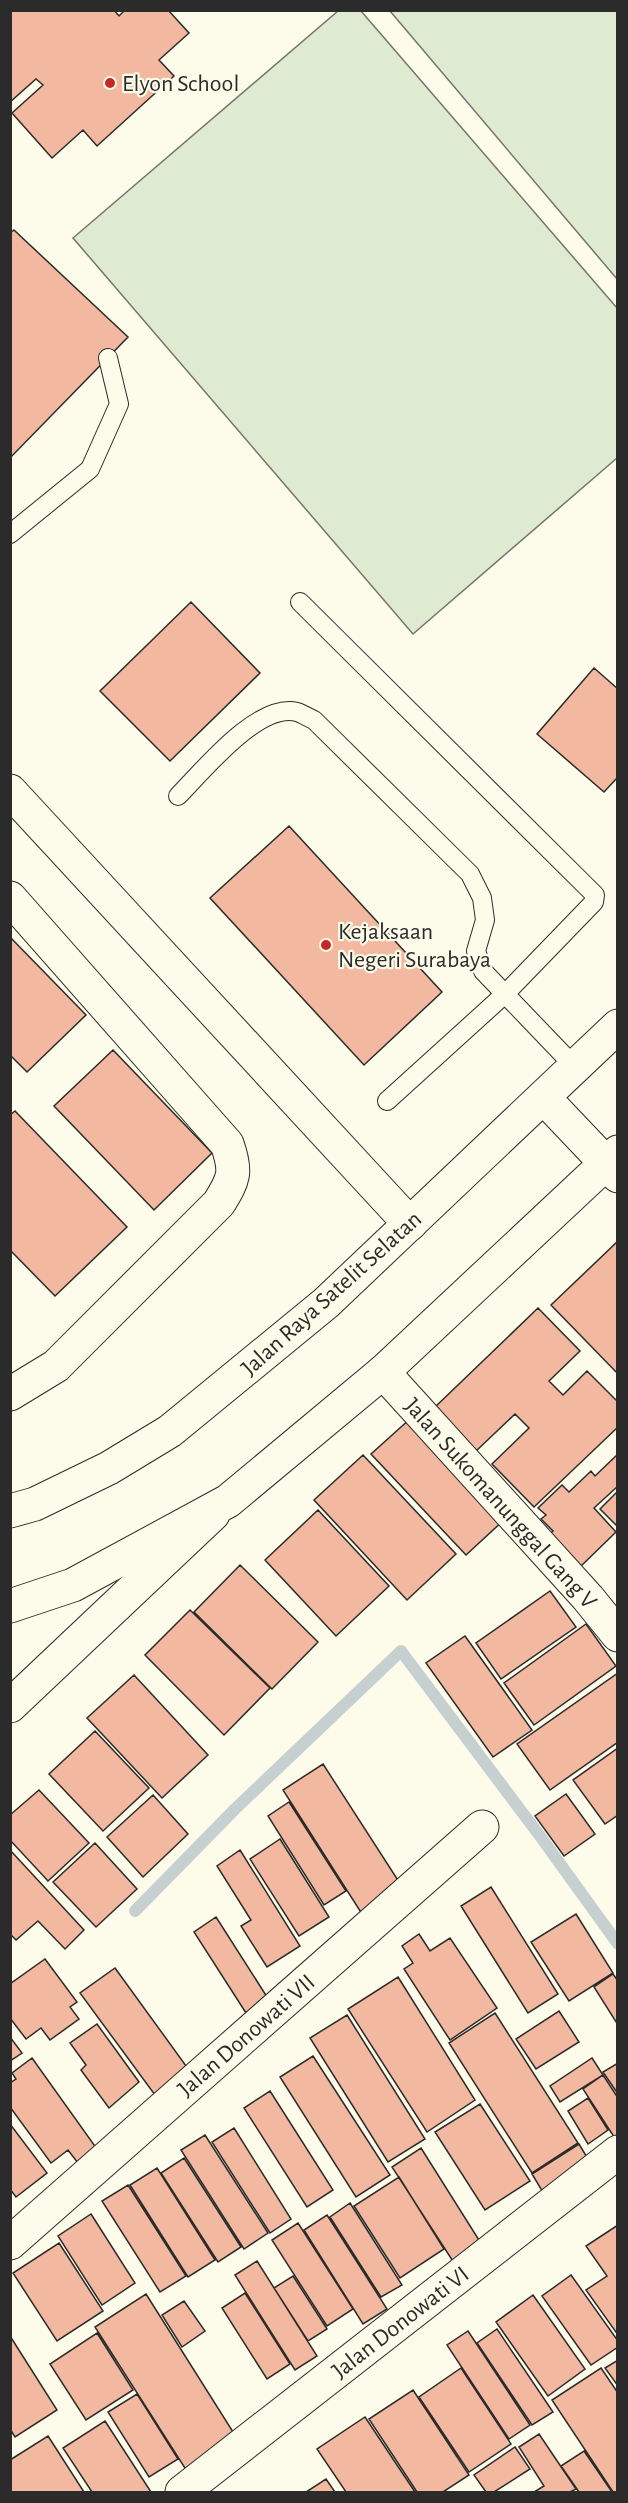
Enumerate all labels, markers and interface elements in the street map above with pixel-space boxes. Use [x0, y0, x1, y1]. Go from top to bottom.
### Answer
place label: Elyon School [122, 72, 239, 96]
marker: Elyon School [103, 76, 117, 90]
place label: Kejaksaan Negeri Surabaya [338, 920, 491, 972]
marker: Kejaksaan Negeri Surabaya [319, 938, 333, 952]
street label: Jalan Raya Satelit Selatan [237, 1207, 426, 1381]
street label: Jalan Sukomanunggal Gang V [400, 1394, 601, 1614]
street label: Jalan Donowati VII [174, 1970, 320, 2101]
street label: Jalan Donowati VI [328, 2262, 474, 2383]

